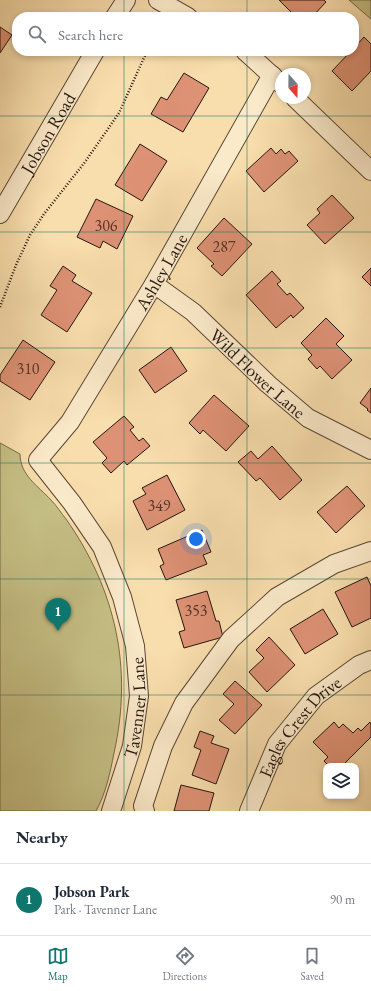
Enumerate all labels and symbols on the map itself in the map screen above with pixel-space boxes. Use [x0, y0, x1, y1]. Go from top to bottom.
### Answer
north arrow [275, 68, 311, 104]
street label: Jobson Road [14, 87, 80, 179]
house number: 306 [94, 215, 118, 236]
street label: Ashley Lane [129, 229, 192, 315]
house number: 287 [212, 236, 236, 257]
street label: Wild Flower Lane [205, 323, 311, 423]
house number: 310 [16, 358, 40, 379]
house number: 349 [147, 495, 171, 516]
your location [186, 529, 206, 549]
pin: 1 [45, 598, 71, 631]
house number: 353 [184, 600, 208, 621]
street label: Tavenner Lane [117, 656, 151, 761]
street label: Eagles Crest Drive [253, 670, 345, 781]

